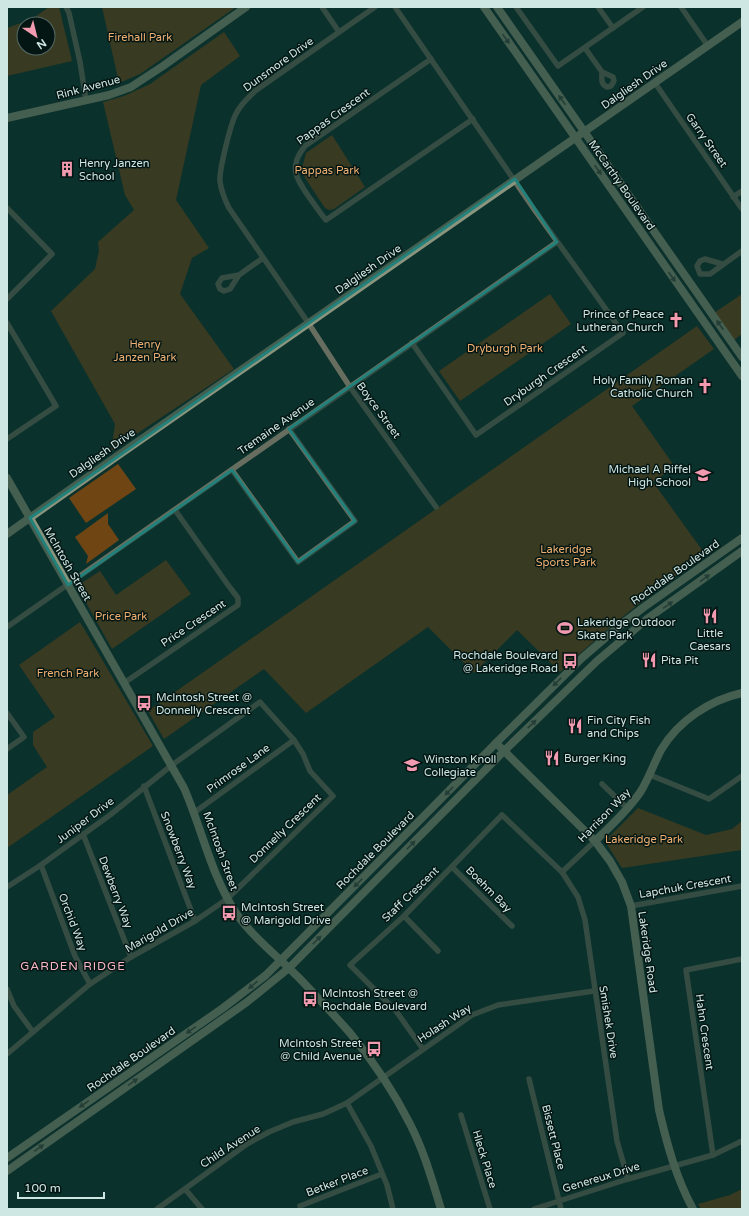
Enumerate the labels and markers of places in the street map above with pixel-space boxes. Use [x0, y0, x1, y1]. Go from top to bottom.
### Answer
place label: Henry Janzen School [79, 157, 149, 183]
building icon: Henry Janzen School [58, 160, 76, 178]
place label: Prince of Peace Lutheran Church [576, 308, 664, 334]
church icon: Prince of Peace Lutheran Church [667, 311, 685, 329]
place label: Holy Family Roman Catholic Church [593, 374, 693, 400]
church icon: Holy Family Roman Catholic Church [696, 377, 714, 395]
place label: Michael A Riffel High School [608, 463, 691, 489]
school or university icon: Michael A Riffel High School [694, 466, 712, 484]
restaurant icon: Little Caesars [701, 607, 719, 625]
place label: Lakeridge Outdoor Skate Park [577, 616, 677, 642]
sports icon: Lakeridge Outdoor Skate Park [556, 619, 574, 637]
place label: Little Caesars [689, 627, 731, 653]
place label: Rochdale Boulevard @ Lakeridge Road [453, 649, 558, 675]
restaurant icon: Pita Pit [640, 651, 658, 669]
bus stop icon: Rochdale Boulevard @ Lakeridge Road [561, 652, 579, 670]
place label: Pita Pit [661, 654, 699, 667]
place label: McIntosh Street @ Donnelly Crescent [156, 691, 252, 717]
bus stop icon: McIntosh Street @ Donnelly Crescent [135, 694, 153, 712]
place label: Fin City Fish and Chips [587, 714, 650, 740]
restaurant icon: Fin City Fish and Chips [566, 717, 584, 735]
restaurant icon: Burger King [543, 749, 561, 767]
place label: Burger King [564, 752, 626, 765]
place label: Winston Knoll Collegiate [424, 753, 496, 779]
school or university icon: Winston Knoll Collegiate [403, 756, 421, 774]
place label: McIntosh Street @ Marigold Drive [241, 901, 331, 927]
bus stop icon: McIntosh Street @ Marigold Drive [220, 904, 238, 922]
place label: McIntosh Street @ Rochdale Boulevard [322, 987, 427, 1013]
bus stop icon: McIntosh Street @ Rochdale Boulevard [301, 990, 319, 1008]
place label: McIntosh Street @ Child Avenue [279, 1037, 362, 1063]
bus stop icon: McIntosh Street @ Child Avenue [365, 1040, 383, 1058]

